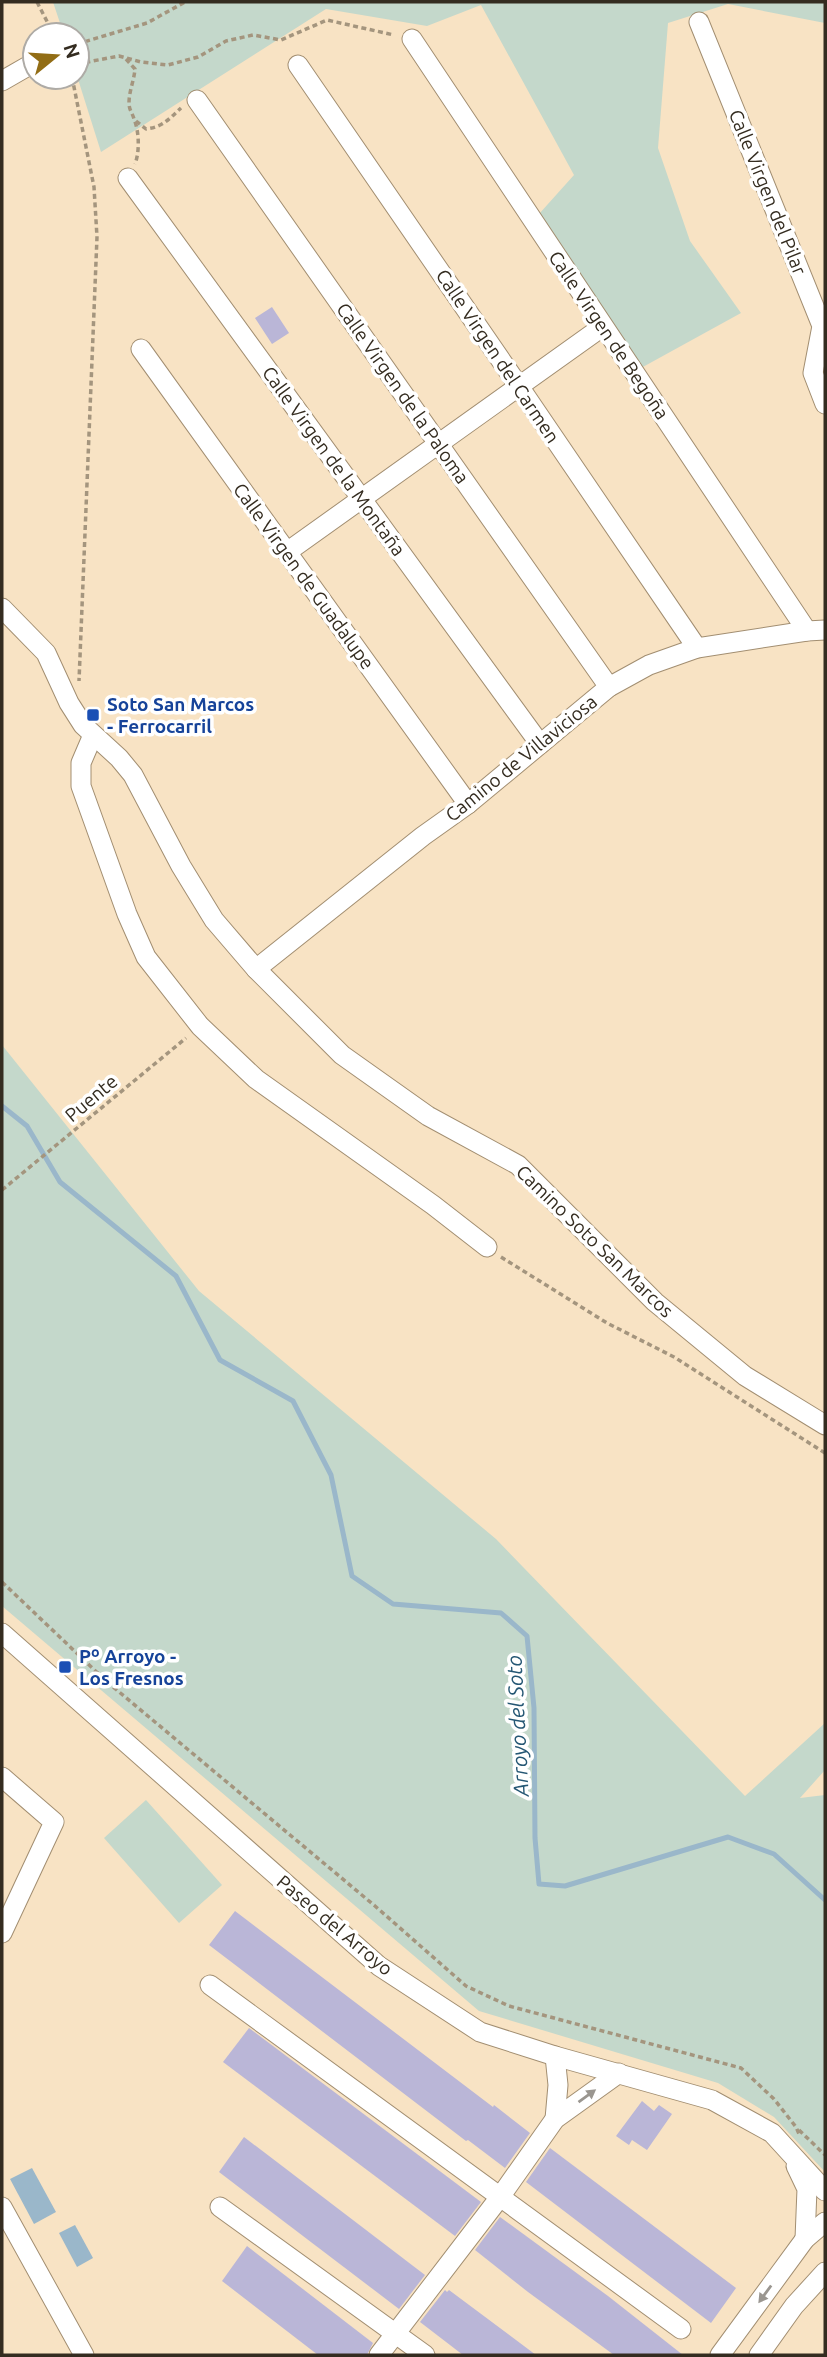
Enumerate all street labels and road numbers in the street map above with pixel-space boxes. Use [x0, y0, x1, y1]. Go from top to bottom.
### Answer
street label: Calle Virgen del Pilar [725, 106, 811, 278]
street label: Calle Virgen de Begoña [544, 247, 674, 423]
street label: Calle Virgen del Carmen [432, 265, 564, 447]
street label: Calle Virgen de la Paloma [332, 298, 474, 488]
street label: Calle Virgen de la Montaña [258, 362, 410, 560]
street label: Calle Virgen de Guadalupe [229, 479, 379, 673]
street label: Camino de Villaviciosa [441, 690, 601, 826]
street label: Puente [60, 1070, 122, 1126]
street label: Camino Soto San Marcos [512, 1160, 678, 1322]
street label: Paseo del Arroyo [273, 1870, 397, 1980]

